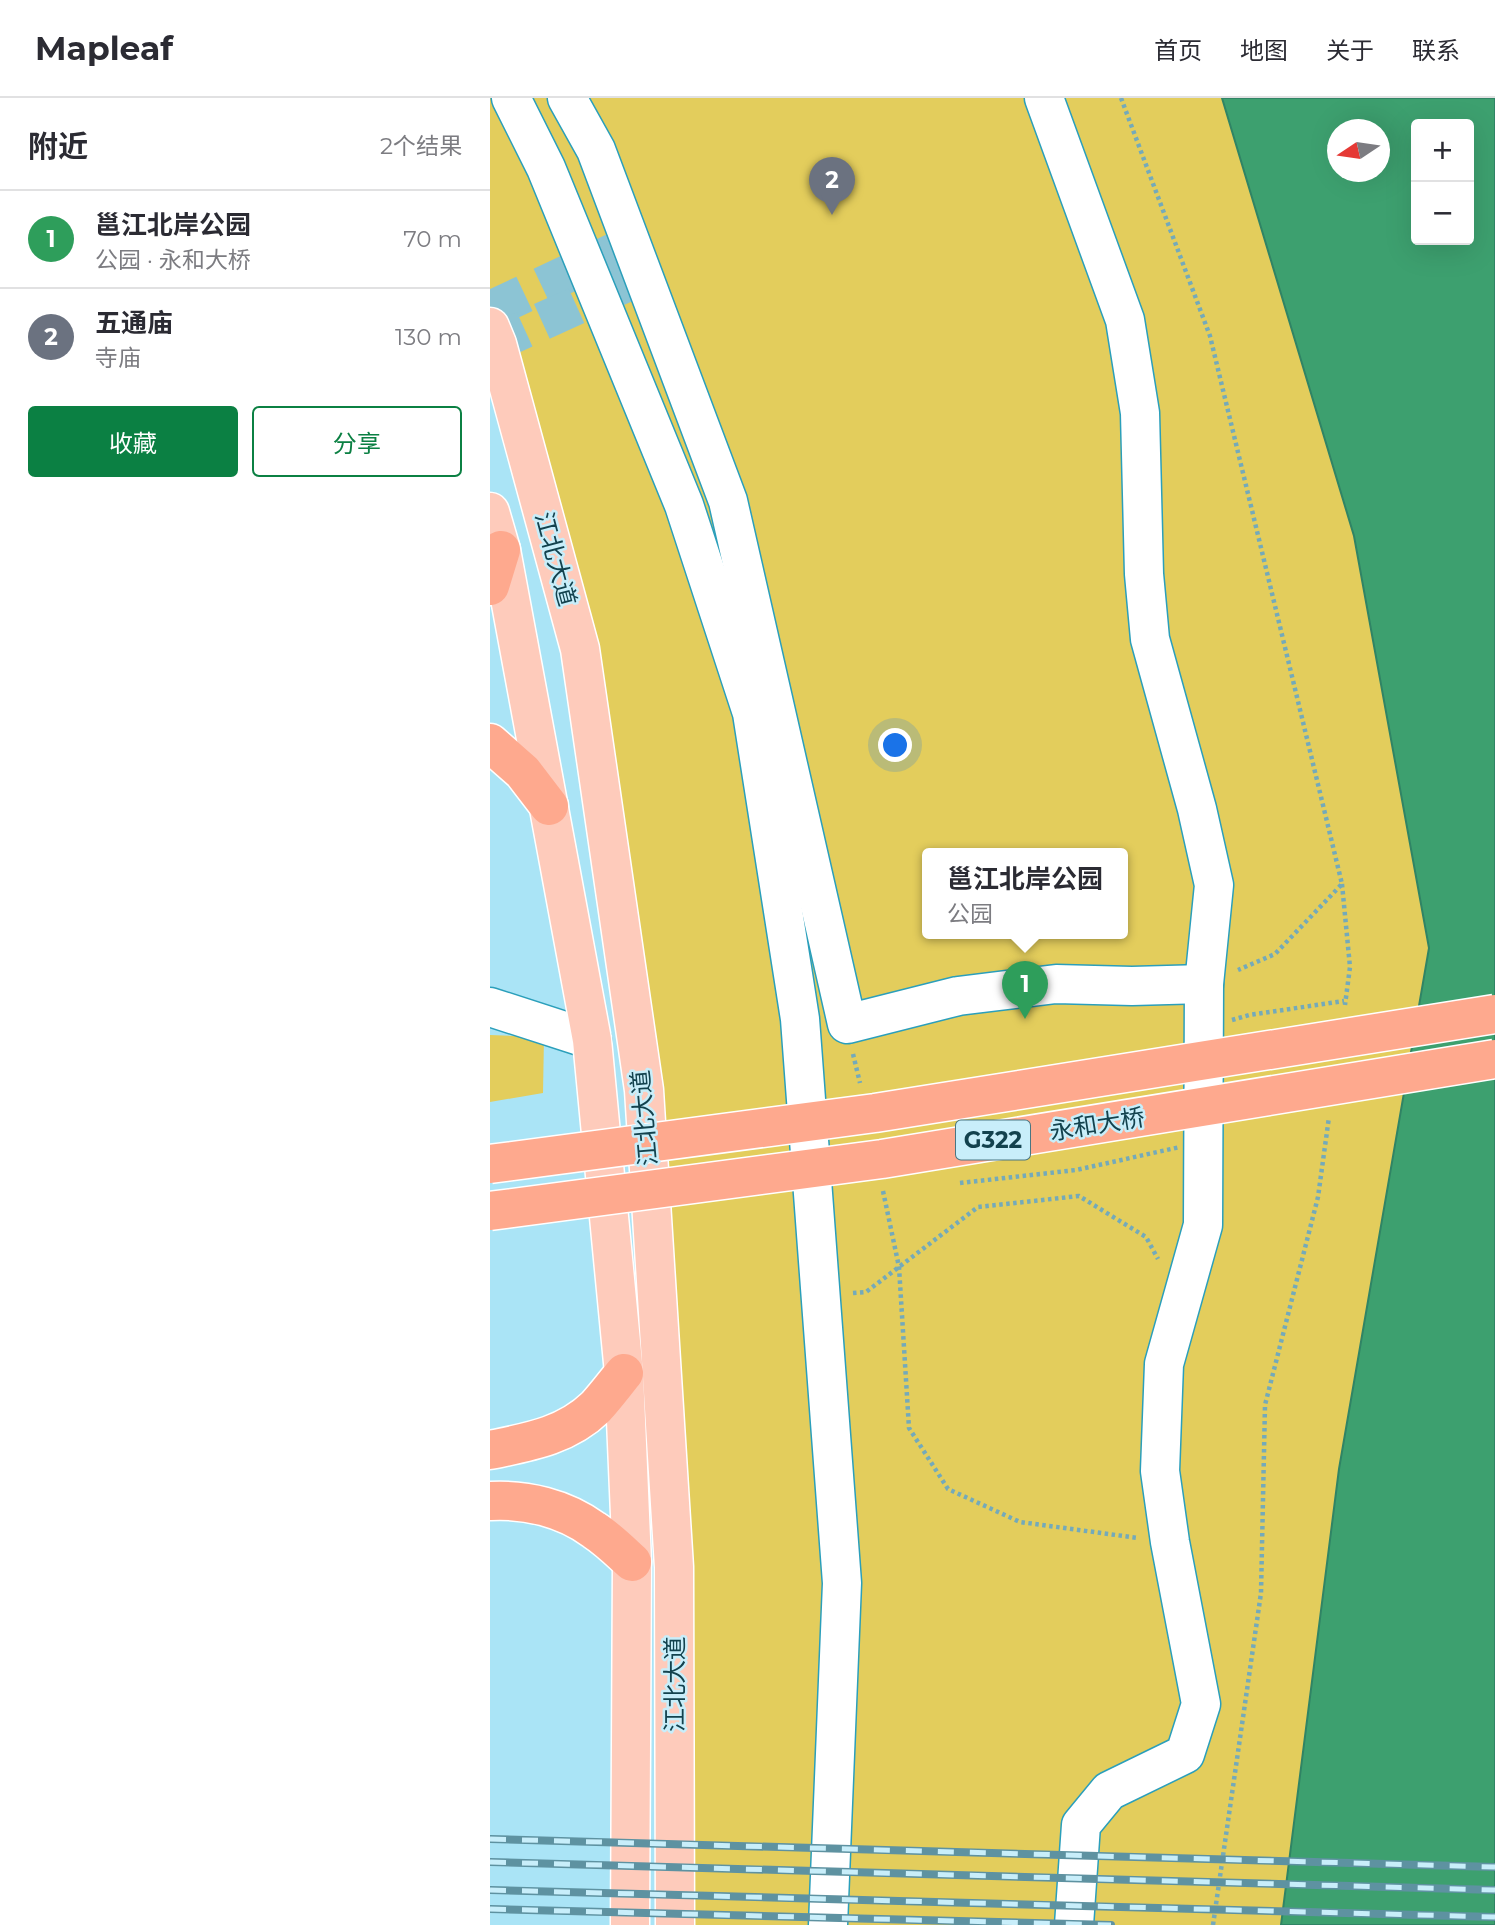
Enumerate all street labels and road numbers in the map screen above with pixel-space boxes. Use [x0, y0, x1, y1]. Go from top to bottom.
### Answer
street label: 江北大道 [530, 509, 582, 609]
street label: 江北大道 [625, 1069, 663, 1167]
street label: 永和大桥 [1047, 1102, 1147, 1146]
road number: G322 [956, 1121, 1030, 1160]
street label: 江北大道 [660, 1636, 689, 1732]

